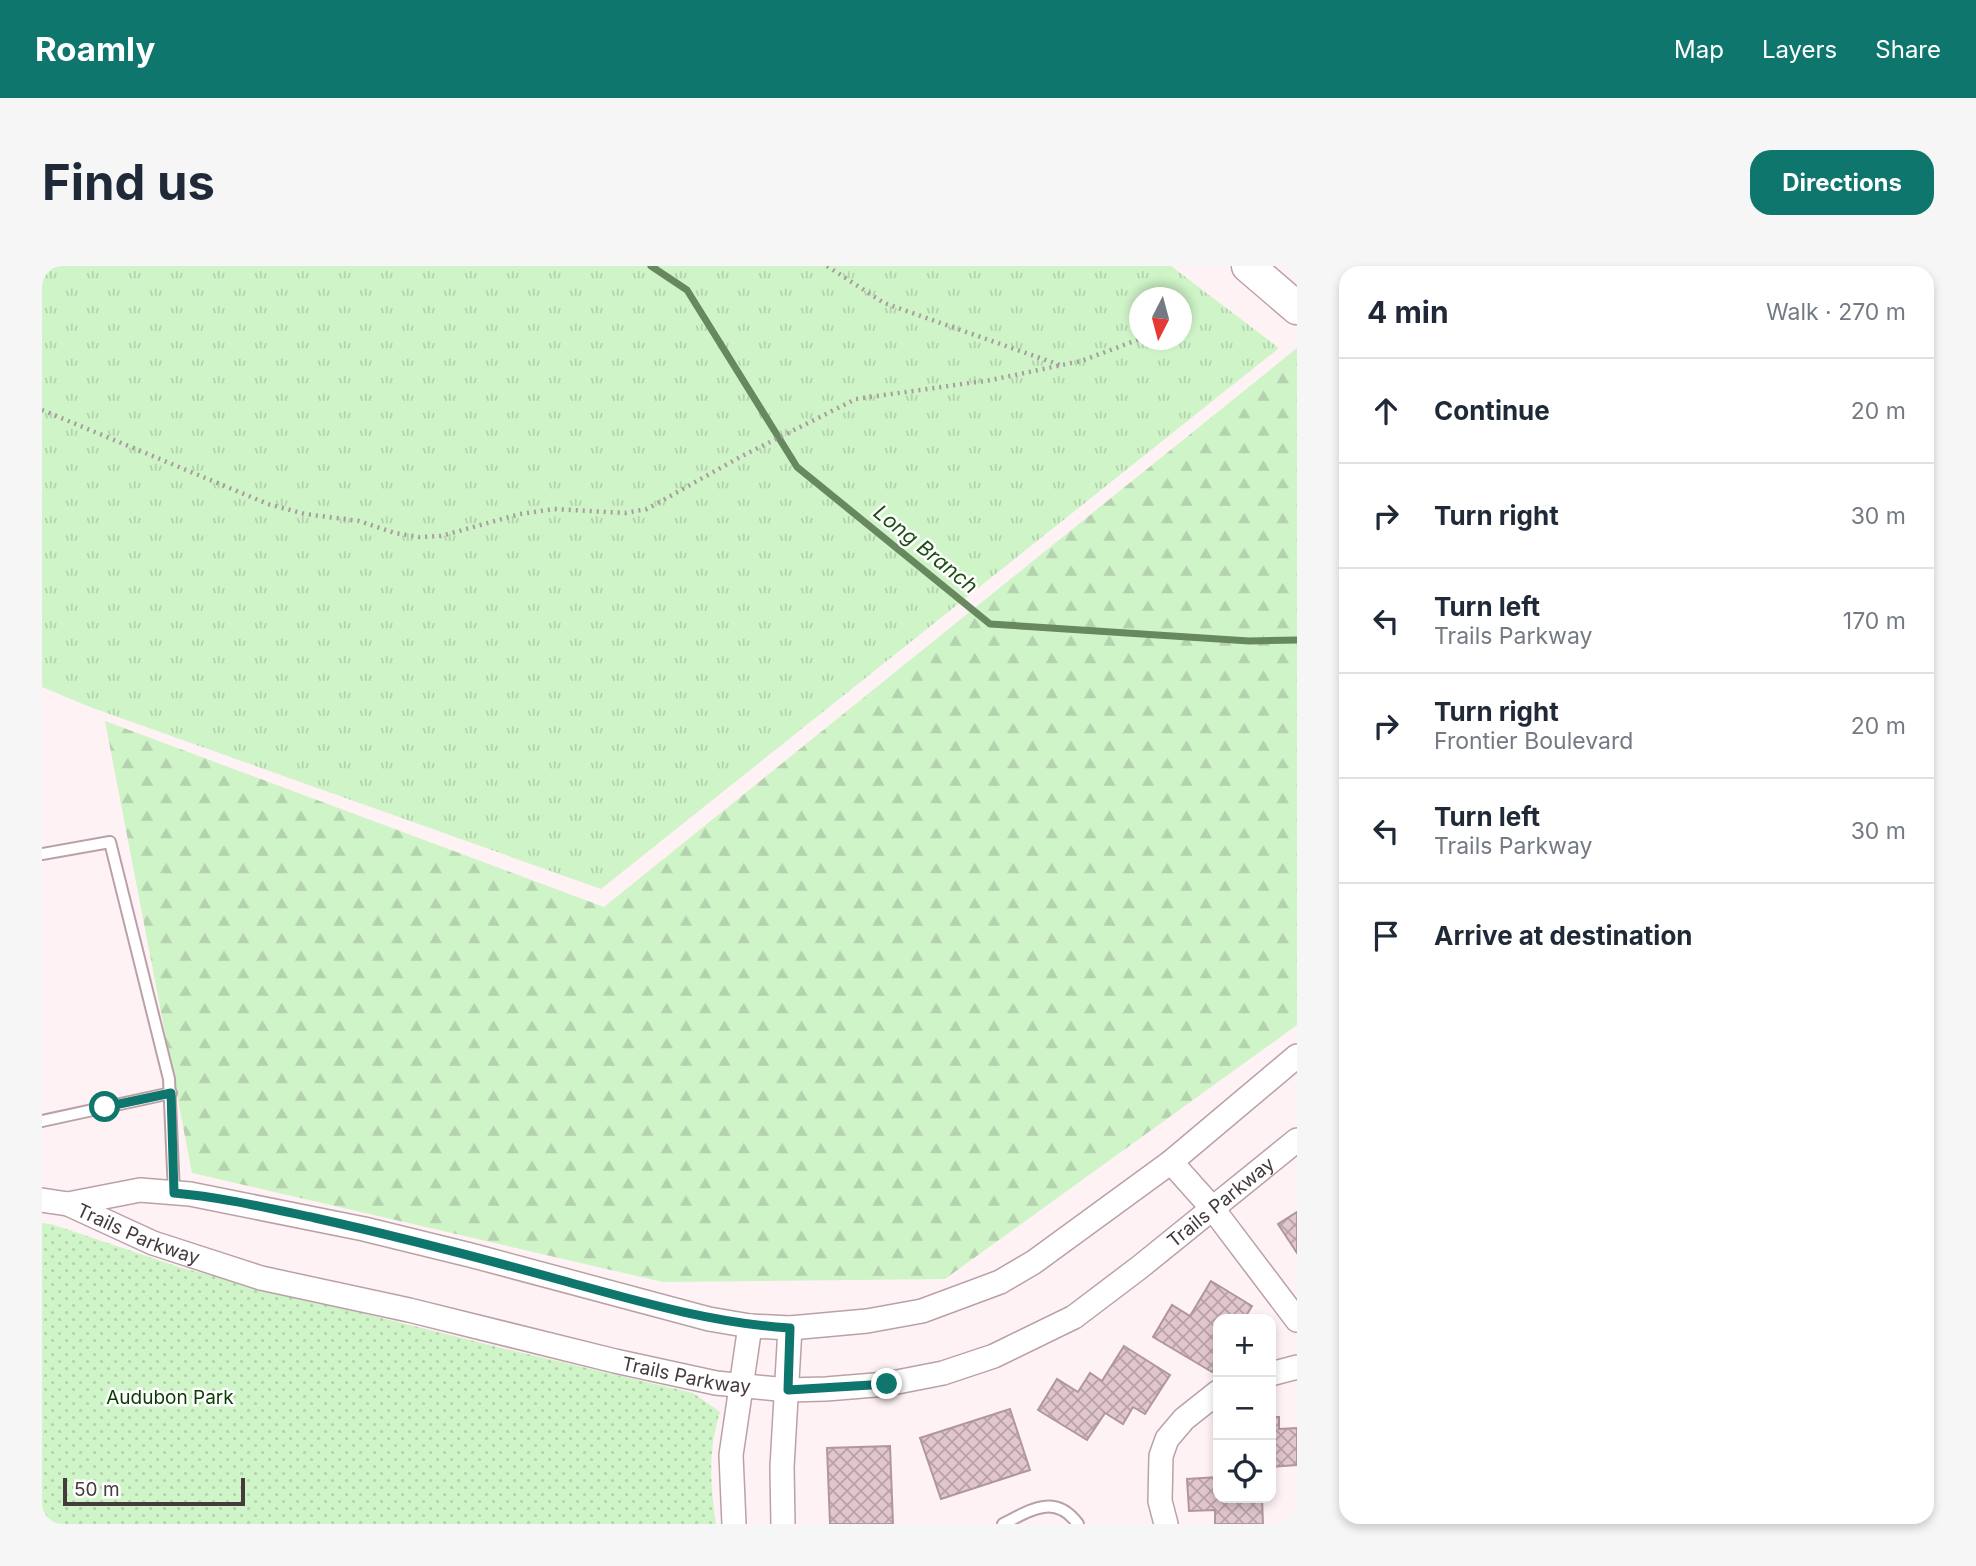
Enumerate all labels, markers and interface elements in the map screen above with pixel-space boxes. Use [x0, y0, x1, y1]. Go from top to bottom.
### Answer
text: Roamly [35, 29, 155, 69]
text: Map [1674, 35, 1724, 64]
text: Layers [1762, 35, 1837, 64]
text: Share [1875, 35, 1941, 64]
button: Directions [1750, 150, 1934, 215]
text: Find us [42, 153, 215, 212]
north arrow [1129, 287, 1192, 350]
text: 4 min [1367, 294, 1449, 330]
text: Walk · 270 m [1766, 298, 1906, 326]
icon: ahead [1367, 392, 1405, 430]
text: Continue [1434, 395, 1550, 426]
text: 20 m [1851, 397, 1906, 425]
icon: right [1367, 497, 1405, 535]
water label: Long Branch [869, 499, 983, 599]
text: Turn right [1434, 500, 1559, 531]
text: 30 m [1851, 502, 1906, 530]
text: Turn left [1434, 591, 1540, 622]
icon: left [1367, 602, 1405, 640]
text: 170 m [1843, 607, 1906, 635]
text: Trails Parkway [1434, 622, 1592, 650]
text: Turn right [1434, 696, 1559, 727]
icon: right [1367, 707, 1405, 745]
text: 20 m [1851, 712, 1906, 740]
text: Frontier Boulevard [1434, 727, 1633, 755]
text: Turn left [1434, 801, 1540, 832]
icon: left [1367, 812, 1405, 850]
text: 30 m [1851, 817, 1906, 845]
text: Trails Parkway [1434, 832, 1592, 860]
icon: arrive [1367, 917, 1405, 955]
text: Arrive at destination [1434, 920, 1693, 951]
route start [89, 1091, 120, 1122]
street label: Trails Parkway [1162, 1152, 1279, 1252]
street label: Trails Parkway [73, 1198, 203, 1269]
map controls [1213, 1314, 1276, 1503]
button: + [1213, 1314, 1276, 1377]
street label: Trails Parkway [620, 1351, 752, 1398]
route end [871, 1368, 902, 1399]
button: − [1213, 1377, 1276, 1440]
park label: Audubon Park [106, 1386, 234, 1409]
button: locate [1213, 1440, 1276, 1503]
scale bar [63, 1475, 245, 1507]
text: 50 m [74, 1478, 120, 1501]

